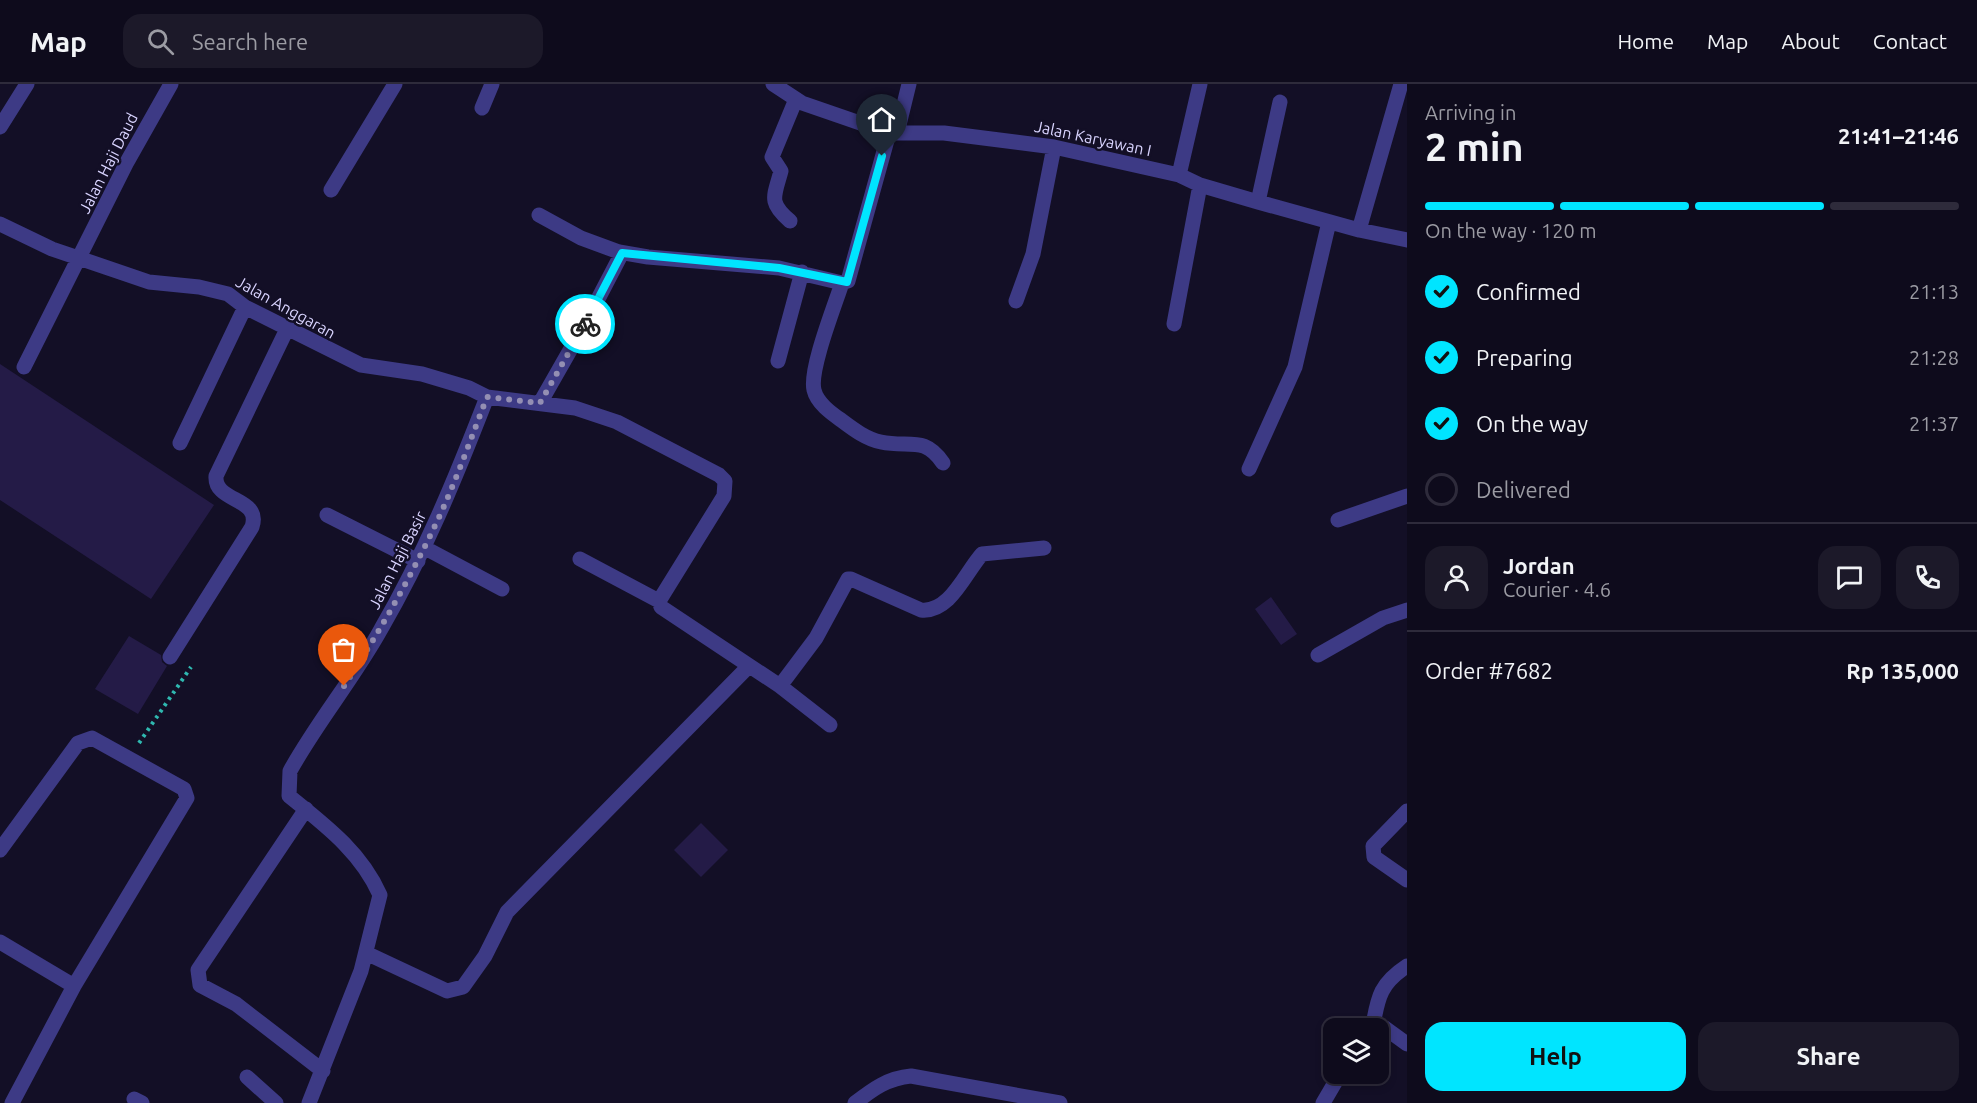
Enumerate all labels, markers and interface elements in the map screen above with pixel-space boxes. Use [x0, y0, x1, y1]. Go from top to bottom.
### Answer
search box [123, 14, 543, 68]
icon: search [144, 25, 177, 58]
text: Map [30, 26, 87, 57]
text: Search here [192, 29, 308, 54]
text: Home [1617, 29, 1674, 53]
text: Map [1707, 29, 1748, 53]
text: About [1781, 29, 1840, 53]
text: Contact [1873, 29, 1947, 53]
pin [856, 94, 907, 156]
text: Arriving in [1425, 101, 1516, 124]
icon: home [865, 103, 898, 136]
street label: Jalan Haji Daud [75, 110, 141, 216]
street label: Jalan Karyawan I [1033, 117, 1153, 159]
text: 21:41–21:46 [1838, 123, 1959, 148]
text: 2 min [1425, 125, 1524, 168]
text: On the way · 120 m [1425, 219, 1597, 242]
street label: Jalan Anggaran [233, 272, 339, 342]
icon: check [1425, 275, 1458, 308]
text: Confirmed [1476, 279, 1581, 304]
text: 21:13 [1909, 280, 1959, 303]
courier [555, 294, 615, 354]
icon: bike [569, 308, 602, 341]
icon: check [1425, 341, 1458, 374]
text: Preparing [1476, 345, 1573, 370]
text: 21:28 [1909, 346, 1959, 369]
icon: check [1425, 407, 1458, 440]
text: On the way [1476, 411, 1588, 436]
text: 21:37 [1909, 412, 1959, 435]
text: Delivered [1476, 477, 1571, 502]
street label: Jalan Haji Basir [365, 508, 429, 612]
button: person [1425, 546, 1488, 609]
button: chat [1818, 546, 1881, 609]
button: phone [1896, 546, 1959, 609]
text: Jordan [1503, 553, 1575, 578]
text: Courier · 4.6 [1503, 578, 1611, 601]
pin [318, 624, 369, 686]
icon: bag [327, 633, 360, 666]
text: Order #7682 [1425, 658, 1553, 683]
text: Rp 135,000 [1846, 658, 1959, 683]
map controls [1323, 1018, 1389, 1084]
button: layers [1323, 1018, 1389, 1084]
button: Help [1425, 1022, 1686, 1091]
button: Share [1698, 1022, 1959, 1091]

